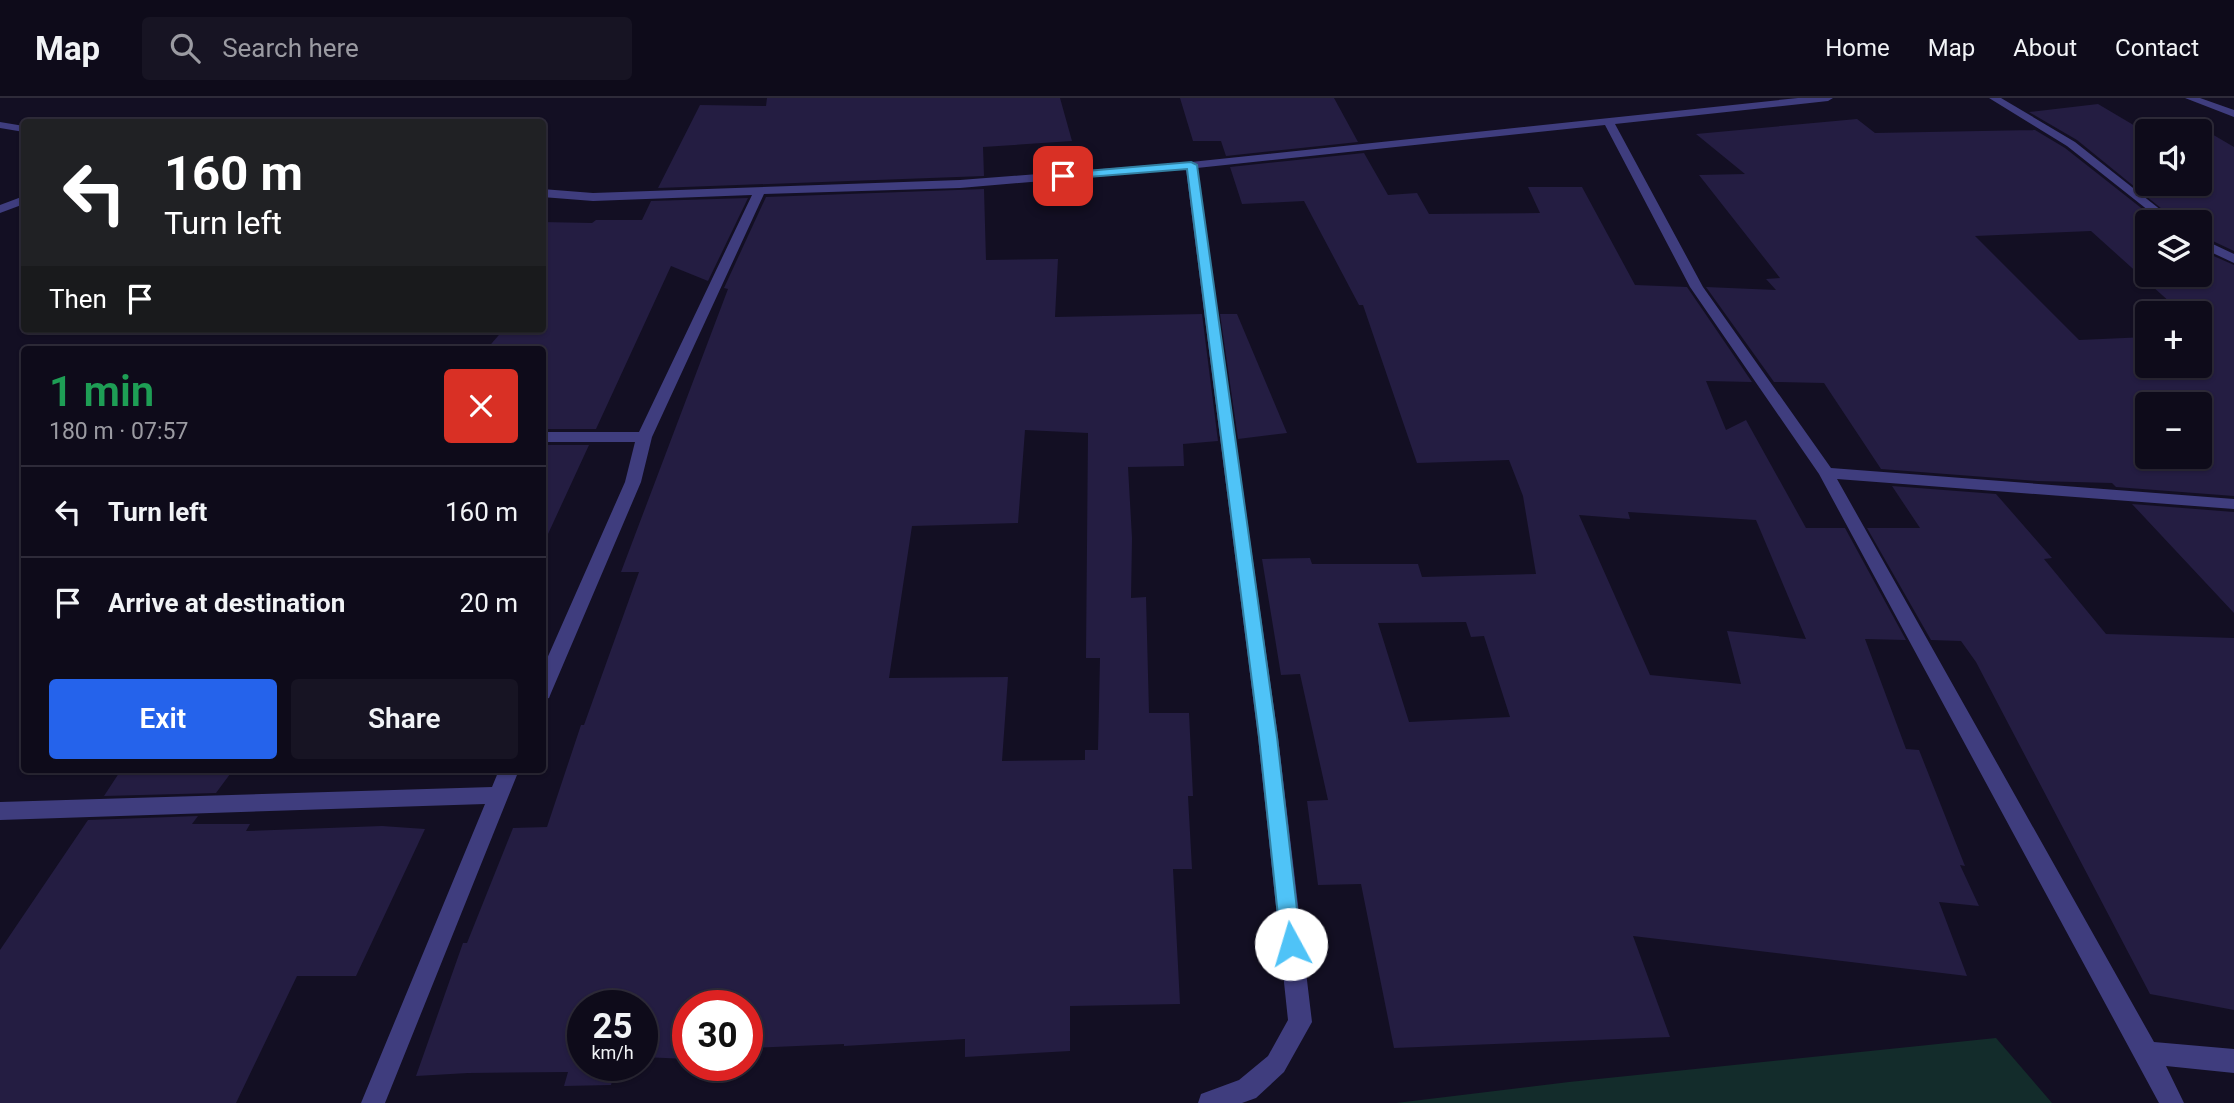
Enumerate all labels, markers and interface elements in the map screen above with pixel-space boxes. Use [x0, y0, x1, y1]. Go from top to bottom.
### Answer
search box [142, 17, 632, 80]
text: Map [35, 29, 100, 68]
icon: search [166, 29, 204, 67]
text: Search here [222, 33, 359, 63]
text: Home [1825, 34, 1890, 62]
text: Map [1928, 34, 1975, 62]
text: About [2013, 34, 2077, 62]
text: Contact [2115, 34, 2199, 62]
map controls [2135, 119, 2212, 469]
button: sound [2135, 119, 2212, 196]
text: 160 m [164, 145, 303, 202]
pin [1033, 146, 1093, 206]
icon: left [49, 147, 140, 238]
icon: arrive [1044, 157, 1082, 195]
text: Turn left [164, 204, 282, 242]
button: layers [2135, 210, 2212, 287]
icon: arrive [121, 280, 159, 318]
text: Then [49, 284, 107, 314]
button: + [2135, 301, 2212, 378]
text: 1 min [49, 367, 154, 416]
button: close [444, 369, 518, 443]
button: − [2135, 392, 2212, 469]
text: 180 m · 07:57 [49, 418, 188, 445]
icon: left [49, 493, 87, 531]
text: Turn left [108, 497, 207, 527]
text: 160 m [445, 497, 518, 527]
icon: arrive [49, 584, 87, 622]
text: Arrive at destination [108, 588, 345, 618]
text: 20 m [460, 588, 518, 618]
button: Exit [49, 679, 277, 759]
button: Share [291, 679, 518, 759]
position arrow [1254, 907, 1328, 981]
speed limit sign: 30 [672, 990, 763, 1081]
text: 25 [592, 1006, 633, 1047]
text: km/h [591, 1042, 634, 1063]

